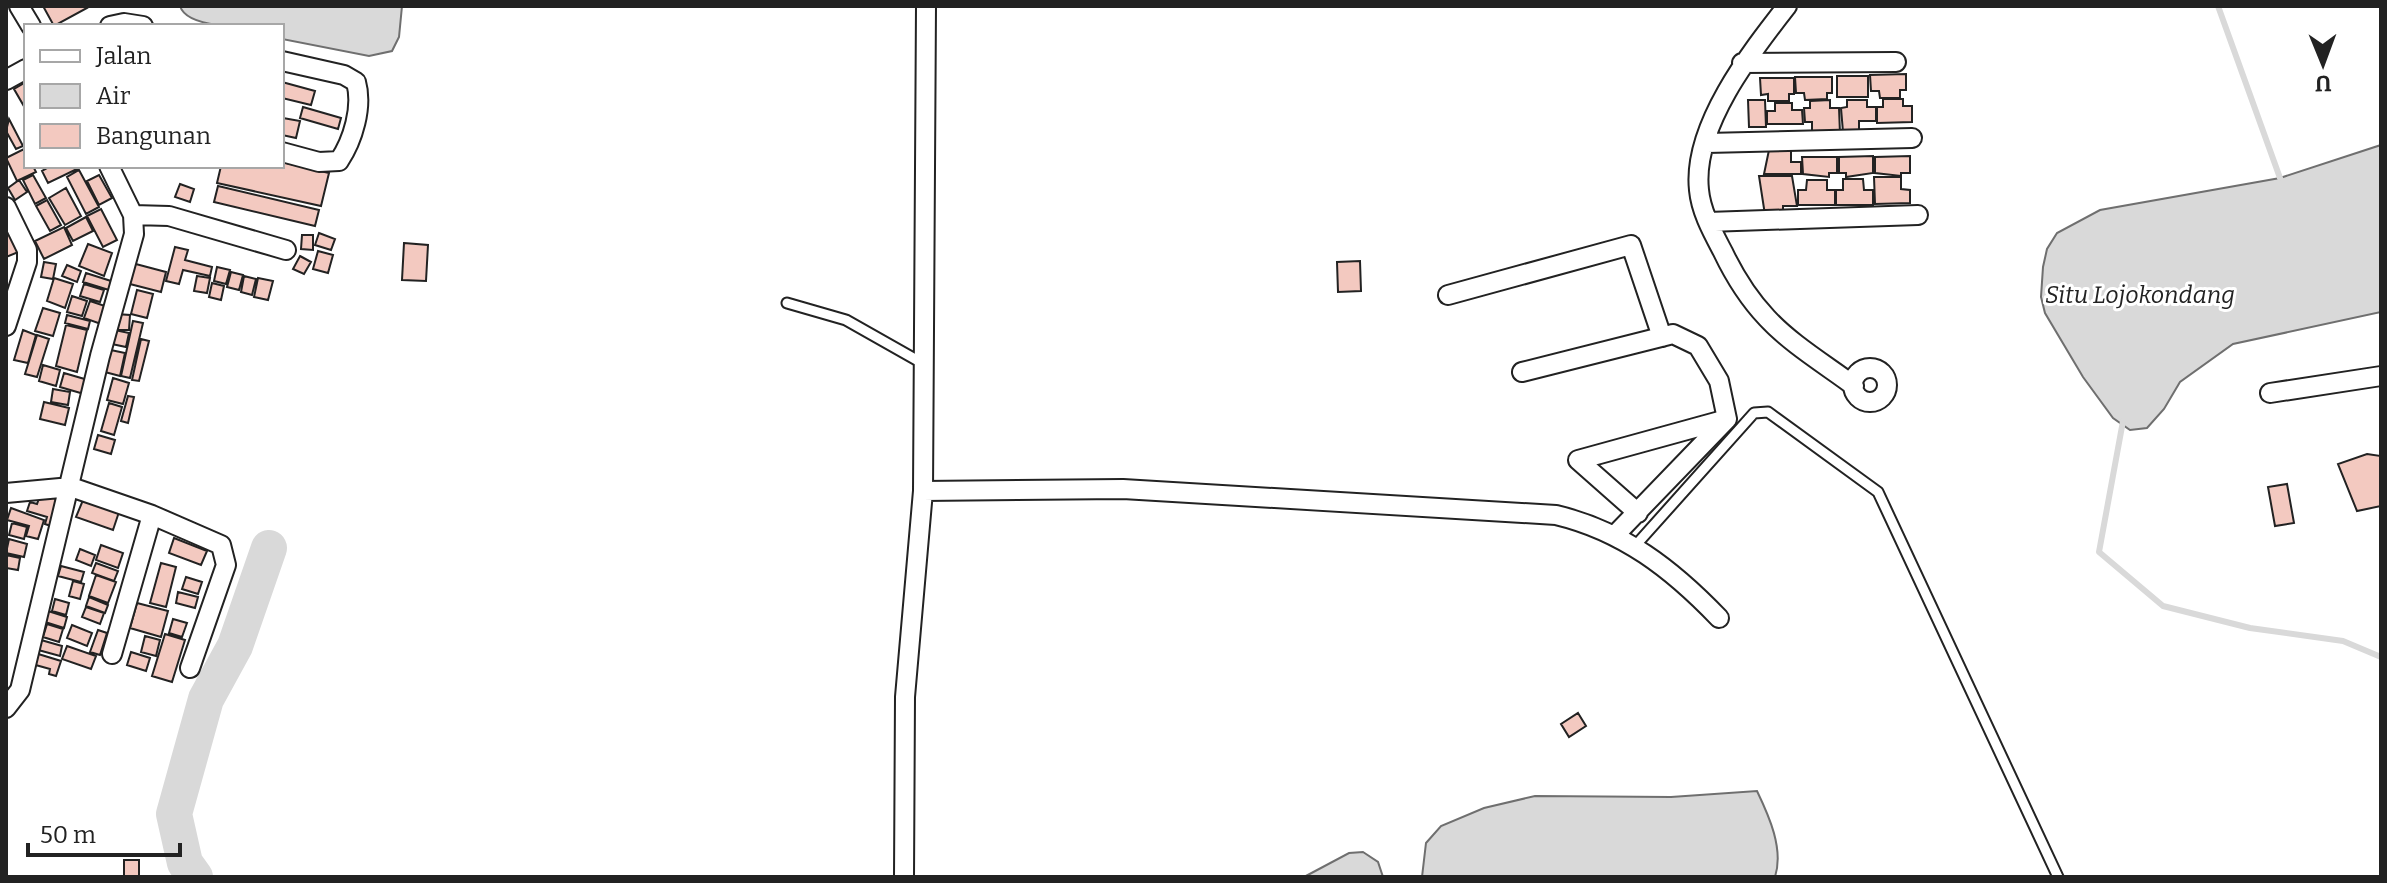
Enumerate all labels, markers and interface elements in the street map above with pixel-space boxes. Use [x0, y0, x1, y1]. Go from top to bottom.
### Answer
legend [24, 24, 284, 168]
north arrow [2283, 24, 2363, 104]
text: Jalan [95, 42, 151, 70]
text: U [2315, 70, 2332, 97]
text: Air [96, 82, 131, 110]
text: Bangunan [96, 122, 211, 150]
water label: Situ Lojokondang [2045, 281, 2235, 309]
scale bar [28, 807, 180, 857]
text: 50 m [40, 821, 96, 849]

